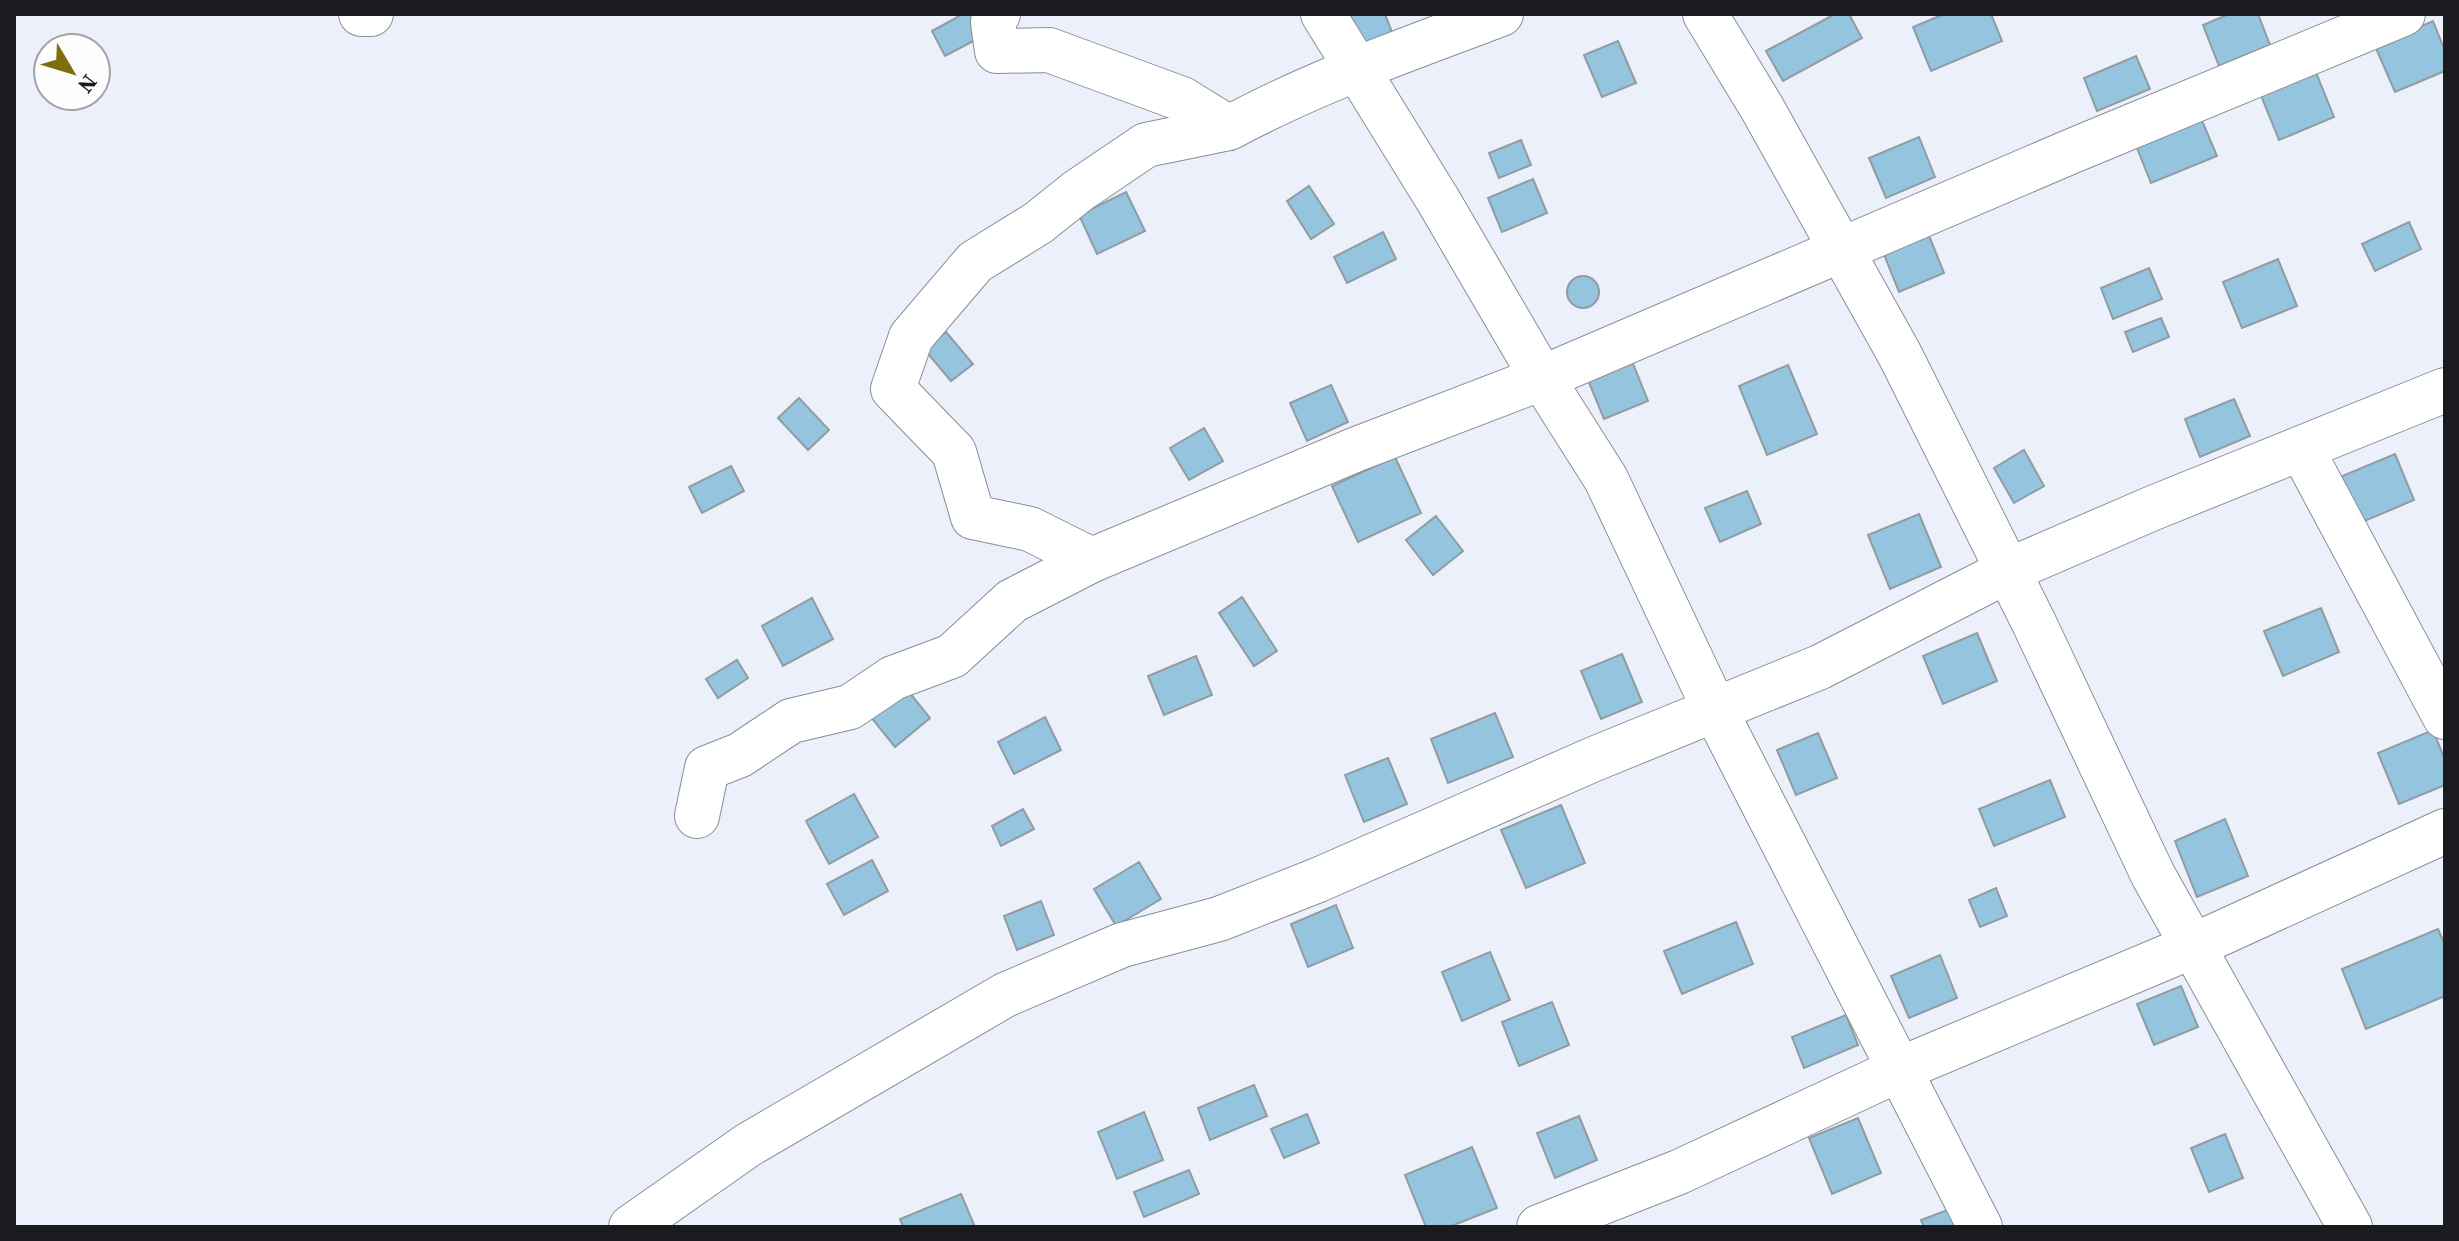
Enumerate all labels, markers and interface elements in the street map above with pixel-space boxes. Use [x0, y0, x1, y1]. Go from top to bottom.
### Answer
north arrow [32, 32, 112, 112]
text: N [71, 69, 105, 100]

